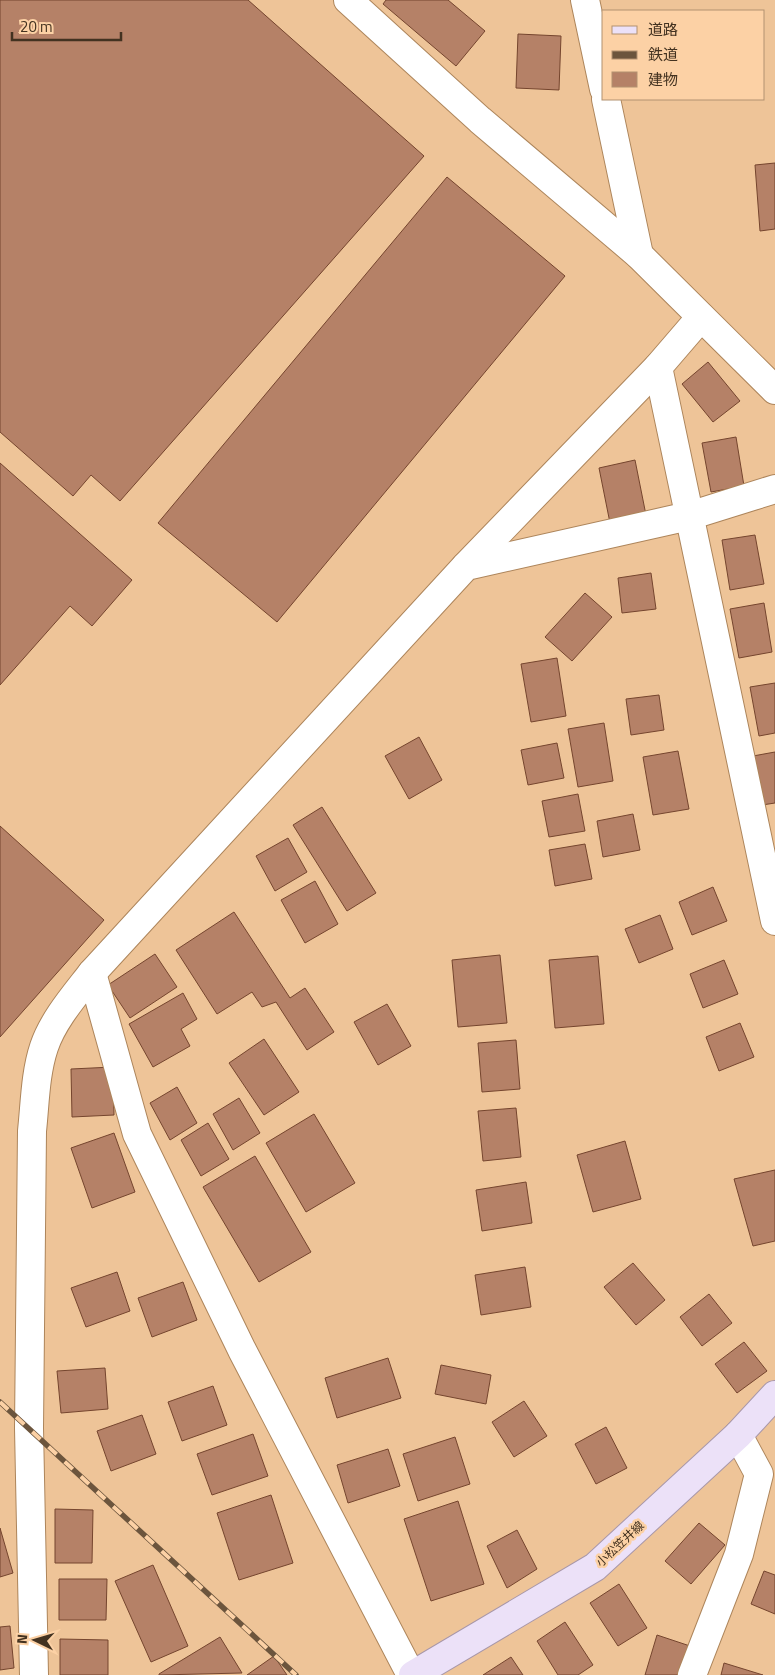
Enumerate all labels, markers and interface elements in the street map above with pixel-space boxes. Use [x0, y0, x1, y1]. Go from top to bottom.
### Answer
scale bar [12, 10, 121, 42]
legend [602, 10, 765, 100]
text: 20 m [20, 15, 53, 38]
text: 道路 [648, 18, 678, 41]
text: 鉄道 [648, 43, 678, 66]
text: 建物 [648, 68, 678, 91]
street label: 小松笠井線 [591, 1516, 648, 1571]
north arrow [10, 1615, 60, 1665]
text: N [11, 1633, 32, 1645]

